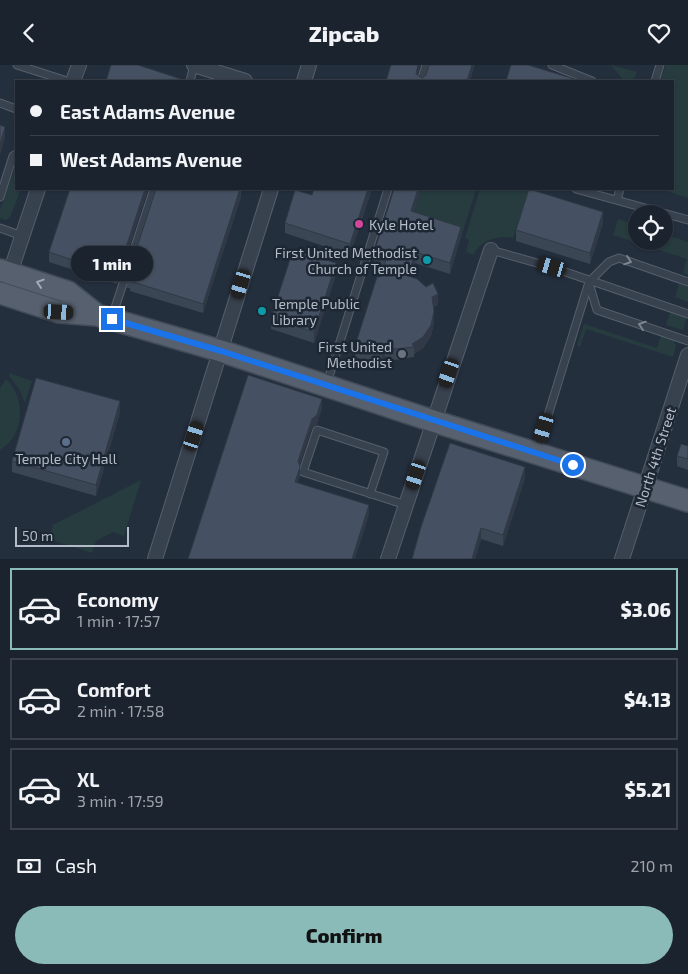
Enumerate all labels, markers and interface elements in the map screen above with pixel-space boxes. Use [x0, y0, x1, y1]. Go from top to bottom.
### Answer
icon: back [15, 19, 43, 47]
icon: heart [645, 19, 673, 47]
text: Zipcab [309, 20, 379, 46]
text: East Adams Avenue [60, 100, 235, 123]
text: West Adams Avenue [60, 148, 242, 171]
map controls [628, 205, 673, 250]
button: locate [628, 205, 673, 250]
place label: Kyle Hotel [369, 216, 434, 233]
marker: Kyle Hotel [353, 218, 365, 230]
place label: First United Methodist Church of Temple [275, 244, 417, 277]
callout: 1 min [71, 247, 153, 281]
text: 1 min [92, 254, 132, 273]
marker: First United Methodist Church of Temple [421, 254, 433, 266]
one-way arrow [623, 255, 632, 265]
car [535, 256, 568, 278]
car [229, 267, 252, 301]
one-way arrow [37, 278, 45, 288]
place label: Temple Public Library [272, 295, 360, 328]
car [43, 304, 74, 320]
marker: Temple Public Library [256, 305, 268, 317]
route end [101, 308, 123, 330]
one-way arrow [638, 321, 647, 331]
place label: First United Methodist [318, 338, 392, 371]
marker: First United Methodist [396, 348, 408, 360]
car [437, 356, 460, 390]
street label: North 4th Street [631, 405, 679, 509]
car [532, 411, 555, 445]
car [182, 419, 205, 453]
marker: Temple City Hall [60, 436, 72, 448]
place label: Temple City Hall [15, 450, 118, 467]
route start [562, 454, 584, 476]
car [404, 458, 427, 492]
scale bar [15, 524, 129, 547]
text: 50 m [22, 527, 53, 544]
icon: car [17, 587, 62, 632]
text: Economy [77, 588, 159, 611]
text: $3.06 [620, 598, 671, 621]
text: 1 min · 17:57 [77, 611, 160, 630]
icon: car [17, 677, 62, 722]
text: Comfort [77, 678, 151, 701]
text: $4.13 [624, 688, 671, 711]
text: 2 min · 17:58 [77, 701, 164, 720]
icon: car [17, 767, 62, 812]
text: XL [77, 768, 99, 791]
text: $5.21 [625, 778, 671, 801]
text: 3 min · 17:59 [77, 791, 164, 810]
icon: cash [15, 852, 43, 880]
text: Cash [55, 854, 97, 877]
text: 210 m [630, 856, 673, 875]
button: Confirm [15, 906, 673, 964]

